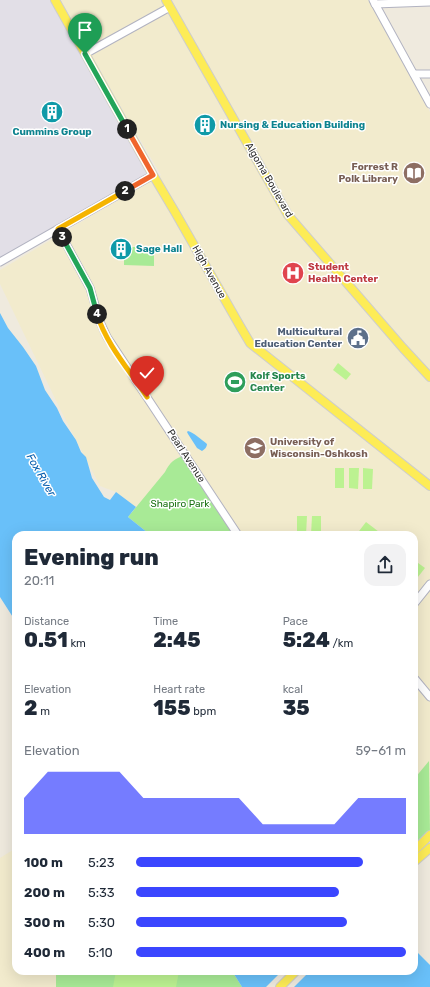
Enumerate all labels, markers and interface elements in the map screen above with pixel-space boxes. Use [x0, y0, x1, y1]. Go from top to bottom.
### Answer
pin [68, 13, 102, 54]
icon: arrive [74, 19, 96, 41]
building icon: Cummins Group [39, 99, 65, 125]
building icon: Nursing & Education Building [192, 112, 218, 138]
pin: 1 [117, 119, 137, 139]
place label: Nursing & Education Building [220, 119, 365, 131]
text: 1 [124, 122, 130, 135]
place label: Cummins Group [12, 126, 92, 138]
street label: Algoma Boulevard [243, 140, 295, 220]
library icon: Forrest R Polk Library [401, 160, 427, 186]
place label: Forrest R Polk Library [338, 161, 398, 185]
pin: 2 [115, 181, 135, 201]
text: 2 [121, 184, 129, 197]
pin: 3 [52, 227, 72, 247]
text: 3 [58, 230, 66, 243]
building icon: Sage Hall [108, 236, 134, 262]
place label: Sage Hall [136, 243, 182, 255]
street label: High Avenue [189, 243, 229, 301]
hospital icon: Student Health Center [280, 260, 306, 286]
place label: Student Health Center [308, 261, 378, 285]
pin: 4 [87, 304, 107, 324]
text: 4 [93, 307, 101, 320]
public building icon: Multicultural Education Center [345, 325, 371, 351]
place label: Multicultural Education Center [254, 326, 342, 350]
pin [130, 356, 164, 397]
icon: check [136, 362, 158, 384]
sports icon: Kolf Sports Center [222, 369, 248, 395]
place label: Kolf Sports Center [250, 370, 306, 394]
street label: Pearl Avenue [164, 427, 208, 485]
school or university icon: University of Wisconsin-Oshkosh [242, 435, 268, 461]
place label: University of Wisconsin-Oshkosh [270, 436, 368, 460]
water label: Fox River [24, 451, 59, 499]
park label: Shapiro Park [151, 498, 210, 510]
text: Evening run [24, 544, 159, 571]
button: share [364, 544, 406, 586]
text: 20:11 [24, 573, 54, 588]
text: Distance [24, 615, 69, 628]
text: Time [153, 615, 178, 628]
text: Pace [283, 615, 308, 628]
text: 0.51 [24, 628, 68, 652]
text: 2:45 [153, 628, 201, 652]
text: 5:24 [283, 628, 330, 652]
text: km [68, 637, 86, 650]
text: /km [330, 637, 353, 650]
text: Elevation [24, 683, 71, 696]
text: Heart rate [153, 683, 205, 696]
text: kcal [283, 683, 303, 696]
text: 2 [24, 696, 38, 720]
text: 155 [153, 696, 191, 720]
text: 35 [283, 696, 310, 720]
text: m [38, 705, 50, 718]
text: bpm [191, 705, 216, 718]
text: Elevation [24, 743, 80, 758]
text: 59–61 m [355, 743, 406, 758]
text: 100 m [24, 855, 63, 870]
text: 5:23 [88, 855, 115, 870]
text: 200 m [24, 885, 65, 900]
text: 5:33 [88, 885, 115, 900]
text: 300 m [24, 915, 65, 930]
text: 5:30 [88, 915, 115, 930]
text: 400 m [24, 945, 65, 960]
text: 5:10 [88, 945, 113, 960]

